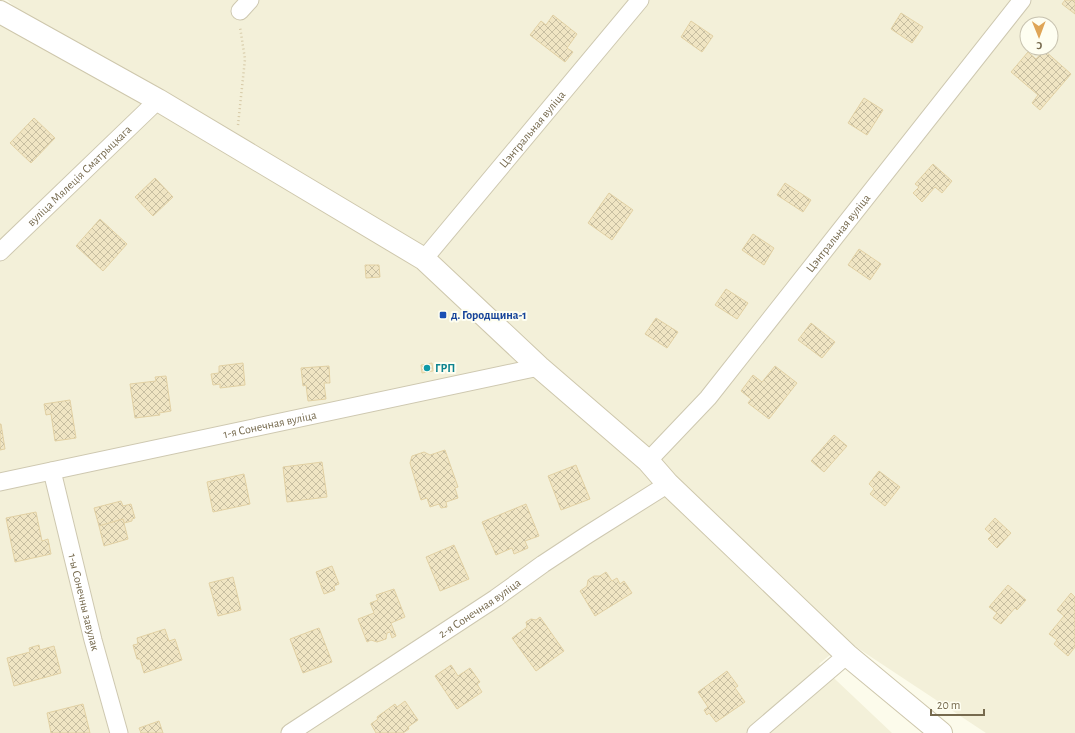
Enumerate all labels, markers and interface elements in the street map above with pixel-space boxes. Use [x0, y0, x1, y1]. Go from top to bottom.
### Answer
north arrow [1019, 16, 1059, 56]
text: С [1036, 40, 1042, 51]
street label: Цэнтральная вуліца [497, 88, 568, 170]
street label: вуліца Мялеція Сматрыцкага [25, 123, 134, 228]
street label: Цэнтральная вуліца [804, 191, 873, 275]
place label: д. Городщина-1 [451, 309, 526, 321]
marker: д. Городщина-1 [438, 310, 448, 320]
place label: ГРП [435, 362, 455, 374]
marker: ГРП [422, 363, 432, 373]
street label: 1-я Сонечная вуліца [222, 409, 318, 440]
street label: 1-ы Сонечны завулак [66, 552, 102, 653]
street label: 2-я Сонечная вуліца [436, 576, 523, 640]
scale bar [931, 691, 984, 717]
text: 20 m [937, 699, 960, 711]

